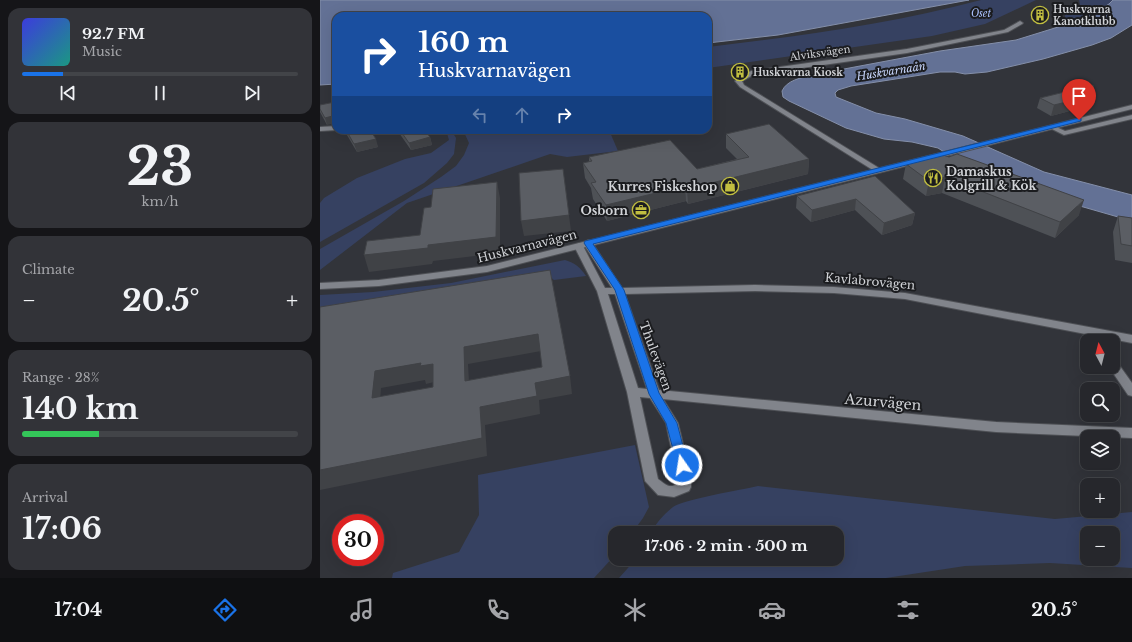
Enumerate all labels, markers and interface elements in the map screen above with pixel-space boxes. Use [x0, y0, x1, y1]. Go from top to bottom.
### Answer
place label: Huskvarna Kanotklubb [1053, 3, 1116, 28]
building icon: Huskvarna Kanotklubb [1030, 5, 1050, 25]
park label: Oset [971, 7, 991, 20]
text: 92.7 FM [82, 24, 145, 43]
text: 160 m [418, 25, 509, 60]
icon: right [352, 28, 404, 80]
street label: Alviksvägen [788, 42, 851, 64]
text: Music [82, 43, 122, 60]
water label: Huskvarnaån [854, 59, 927, 84]
text: Huskvarnavägen [418, 60, 571, 82]
building icon: Huskvarna Kiosk [730, 62, 750, 82]
place label: Huskvarna Kiosk [753, 66, 843, 79]
pin [1062, 79, 1096, 120]
icon: previous [57, 82, 79, 104]
icon: pause [149, 82, 171, 104]
icon: next [241, 82, 263, 104]
icon: arrive [1068, 85, 1090, 107]
icon: left [469, 104, 491, 126]
icon: ahead [511, 104, 533, 126]
icon: right [553, 104, 575, 126]
text: 23 [127, 135, 193, 199]
place label: Damaskus Kolgrill & Kök [946, 164, 1037, 193]
restaurant icon: Damaskus Kolgrill & Kök [923, 168, 943, 188]
shop icon: Kurres Fiskeshop [720, 176, 740, 196]
place label: Kurres Fiskeshop [608, 179, 717, 194]
text: km/h [142, 193, 178, 210]
office icon: Osborn [631, 200, 651, 220]
place label: Osborn [580, 203, 628, 218]
street label: Huskvarnavägen [476, 226, 578, 266]
text: Climate [22, 261, 75, 278]
street label: Kavlabrovägen [824, 270, 916, 292]
text: 20.5° [122, 282, 200, 319]
text: − [22, 287, 36, 314]
text: + [286, 287, 298, 314]
street label: Thulevägen [637, 319, 675, 393]
north arrow [1080, 334, 1120, 374]
map controls [1080, 334, 1120, 566]
text: Range · 28% [22, 369, 99, 386]
button: search [1080, 382, 1120, 422]
text: 140 km [22, 390, 139, 427]
street label: Azurvägen [843, 390, 922, 414]
button: layers [1080, 430, 1120, 470]
position arrow [661, 444, 703, 486]
button: + [1080, 478, 1120, 518]
text: Arrival [22, 489, 68, 506]
text: 17:06 [22, 510, 102, 547]
speed limit sign: 30 [332, 514, 384, 566]
button: − [1080, 526, 1120, 566]
text: 17:06 · 2 min · 500 m [644, 536, 808, 555]
icon: directions [211, 596, 239, 624]
icon: music [348, 596, 376, 624]
icon: phone [484, 596, 512, 624]
icon: climate [621, 596, 649, 624]
icon: car [758, 596, 786, 624]
icon: filters [894, 596, 922, 624]
text: 17:04 [54, 599, 102, 621]
text: 20.5° [1031, 599, 1078, 621]

